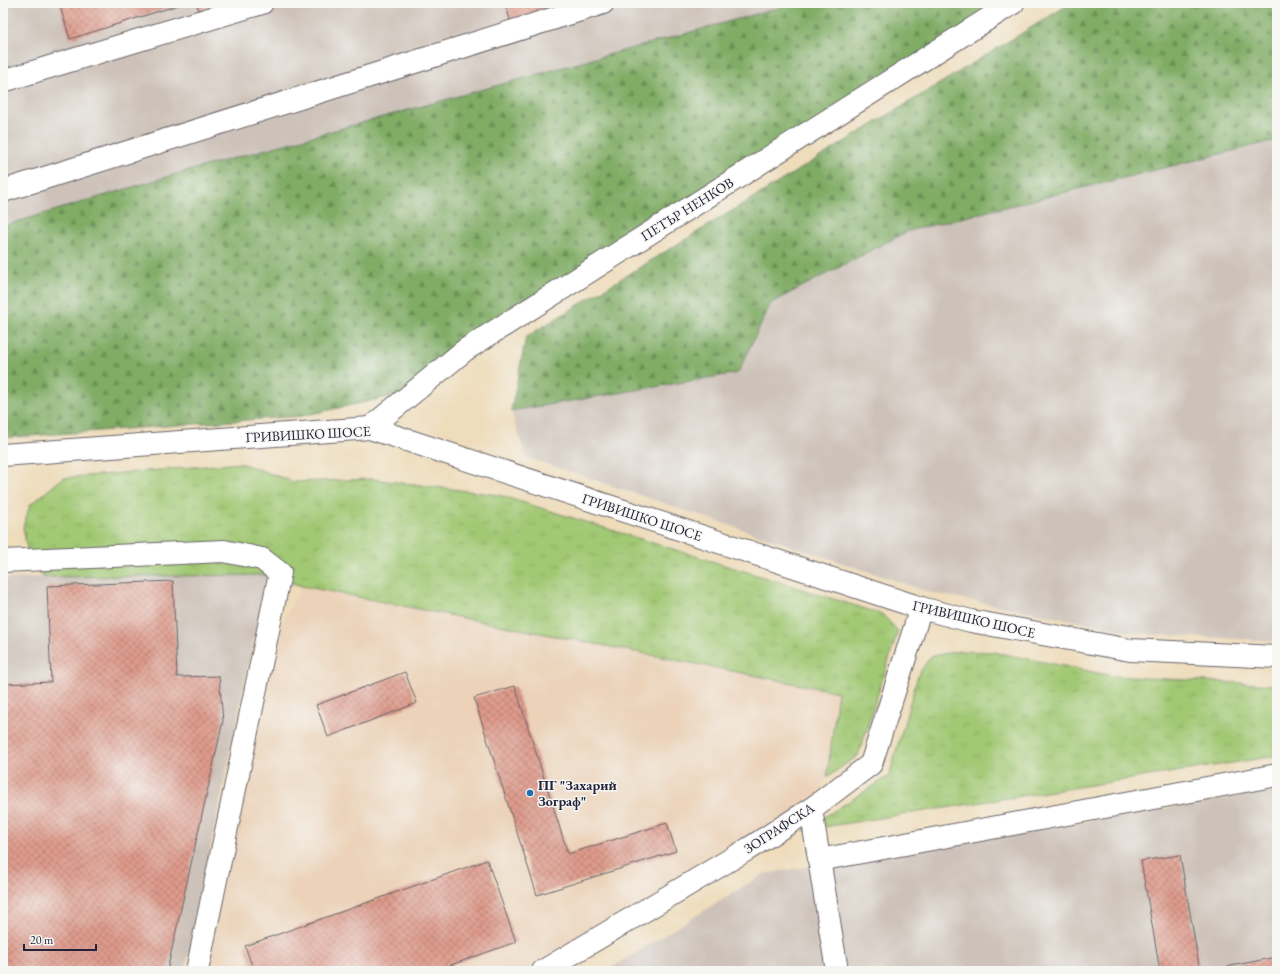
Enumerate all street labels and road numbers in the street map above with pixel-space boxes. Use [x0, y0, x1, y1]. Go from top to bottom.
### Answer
street label: ПЕТЪР НЕНКОВ [637, 173, 737, 245]
street label: ГРИВИШКО ШОСЕ [245, 422, 371, 446]
street label: ГРИВИШКО ШОСЕ [580, 489, 704, 545]
street label: ГРИВИШКО ШОСЕ [911, 596, 1037, 642]
street label: ЗОГРАФСКА [740, 798, 818, 857]

